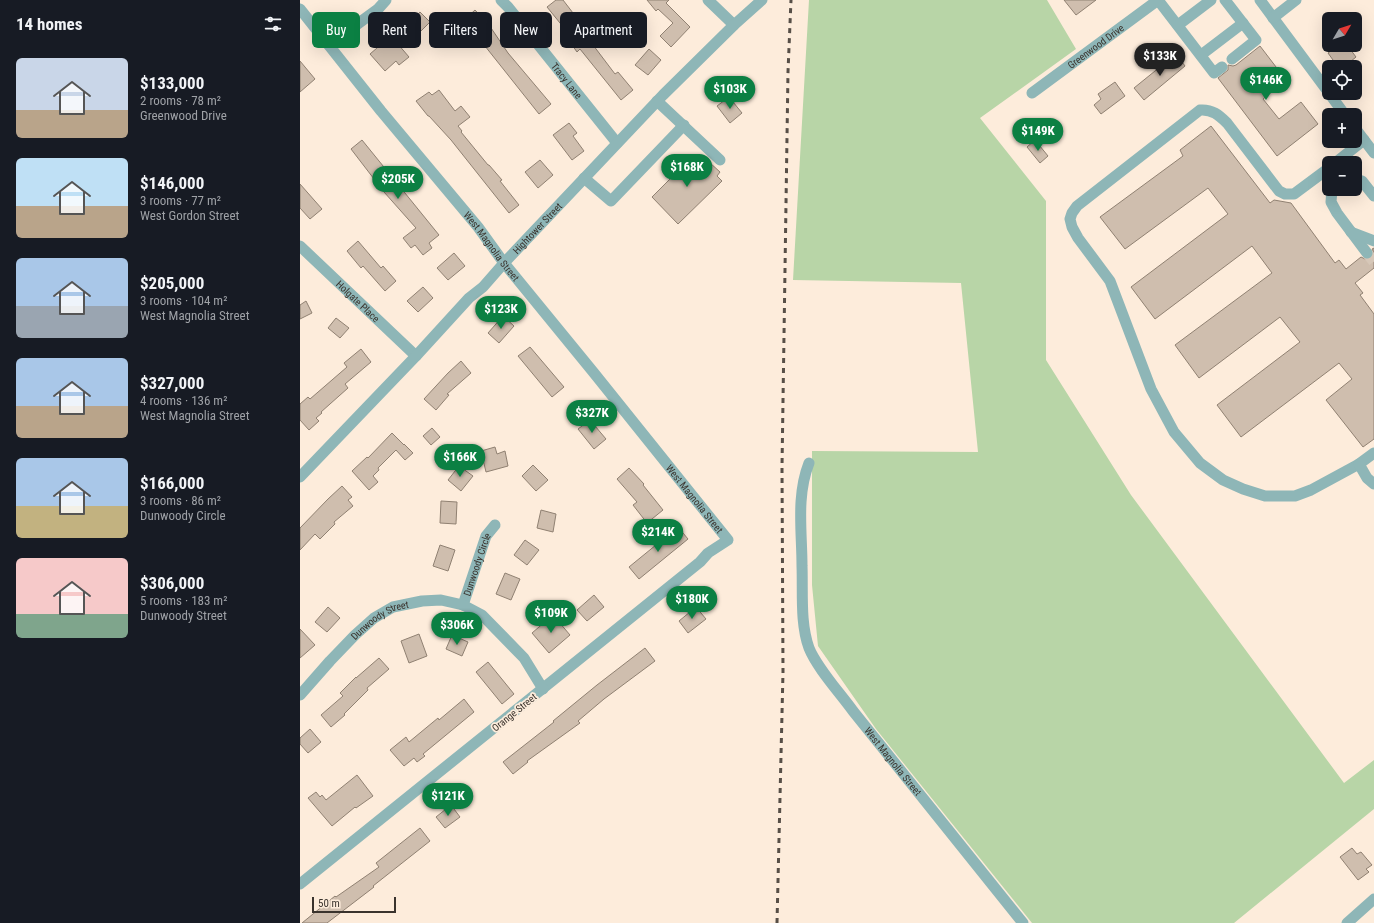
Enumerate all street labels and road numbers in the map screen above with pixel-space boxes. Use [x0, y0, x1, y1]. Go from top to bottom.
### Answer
street label: Greenwood Drive [1066, 22, 1126, 71]
street label: Tracy Lane [549, 61, 584, 101]
street label: Hightower Street [511, 201, 564, 256]
street label: West Magnolia Street [461, 210, 521, 283]
street label: Holgate Place [334, 278, 382, 325]
street label: West Magnolia Street [664, 463, 725, 535]
street label: Dunwoody Circle [461, 530, 493, 597]
street label: Dunwoody Street [349, 599, 409, 642]
street label: Orange Street [490, 691, 539, 734]
street label: West Magnolia Street [862, 725, 924, 798]

